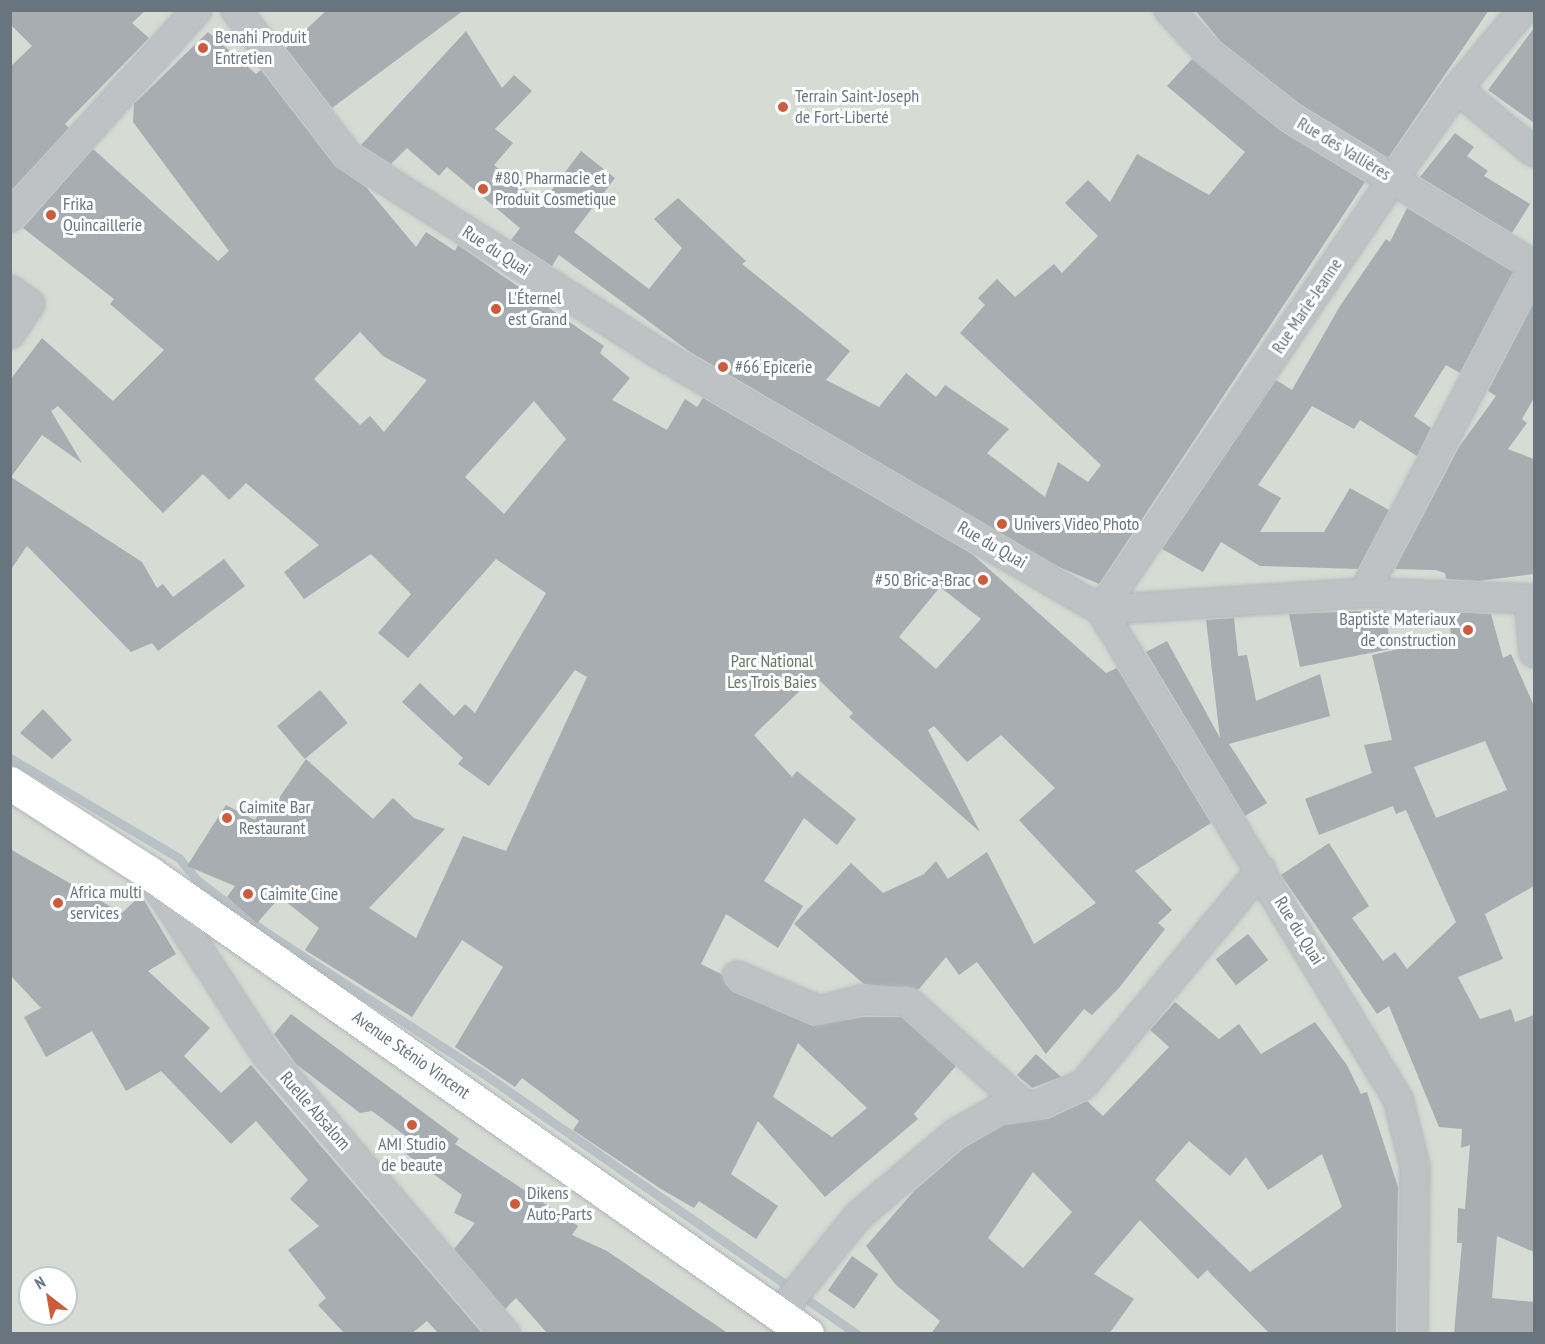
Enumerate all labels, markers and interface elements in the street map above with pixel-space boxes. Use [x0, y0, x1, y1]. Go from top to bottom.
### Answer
place label: Benahi Produit Entretien [215, 27, 306, 70]
marker: Benahi Produit Entretien [196, 41, 210, 55]
place label: Terrain Saint-Joseph de Fort-Liberté [795, 86, 919, 128]
marker: Terrain Saint-Joseph de Fort-Liberté [776, 100, 790, 114]
street label: Rue des Vallières [1293, 112, 1395, 186]
place label: #80, Pharmacie et Produit Cosmetique [495, 168, 616, 210]
marker: #80, Pharmacie et Produit Cosmetique [476, 182, 490, 196]
place label: Frika Quincaillerie [63, 194, 142, 236]
marker: Frika Quincaillerie [44, 208, 58, 222]
street label: Rue du Quai [458, 221, 534, 281]
street label: Rue Marie-Jeanne [1267, 254, 1347, 358]
place label: L'Éternel est Grand [508, 288, 567, 330]
marker: L'Éternel est Grand [489, 302, 503, 316]
place label: #66 Epicerie [735, 356, 812, 378]
marker: #66 Epicerie [716, 360, 730, 374]
place label: Univers Video Photo [1014, 513, 1140, 535]
street label: Rue du Quai [954, 517, 1030, 573]
marker: Univers Video Photo [995, 517, 1009, 531]
place label: #50 Bric-a-Brac [875, 569, 971, 591]
marker: #50 Bric-a-Brac [976, 573, 990, 587]
place label: Baptiste Materiaux de construction [1339, 609, 1456, 652]
marker: Baptiste Materiaux de construction [1461, 623, 1475, 637]
park label: Parc National Les Trois Baies [727, 651, 817, 694]
place label: Caimite Bar Restaurant [239, 797, 310, 840]
marker: Caimite Bar Restaurant [220, 811, 234, 825]
place label: Africa multi services [70, 882, 142, 924]
place label: Caimite Cine [260, 883, 338, 905]
marker: Caimite Cine [241, 887, 255, 901]
street label: Rue du Quai [1270, 893, 1328, 969]
marker: Africa multi services [51, 896, 65, 910]
street label: Avenue Sténio Vincent [348, 1006, 474, 1104]
street label: Ruelle Absalom [275, 1067, 355, 1155]
marker: AMI Studio de beaute [405, 1118, 419, 1132]
place label: AMI Studio de beaute [378, 1134, 446, 1176]
place label: Dikens Auto-Parts [527, 1183, 592, 1226]
marker: Dikens Auto-Parts [508, 1197, 522, 1211]
north arrow [18, 1266, 78, 1326]
text: N [31, 1271, 49, 1293]

